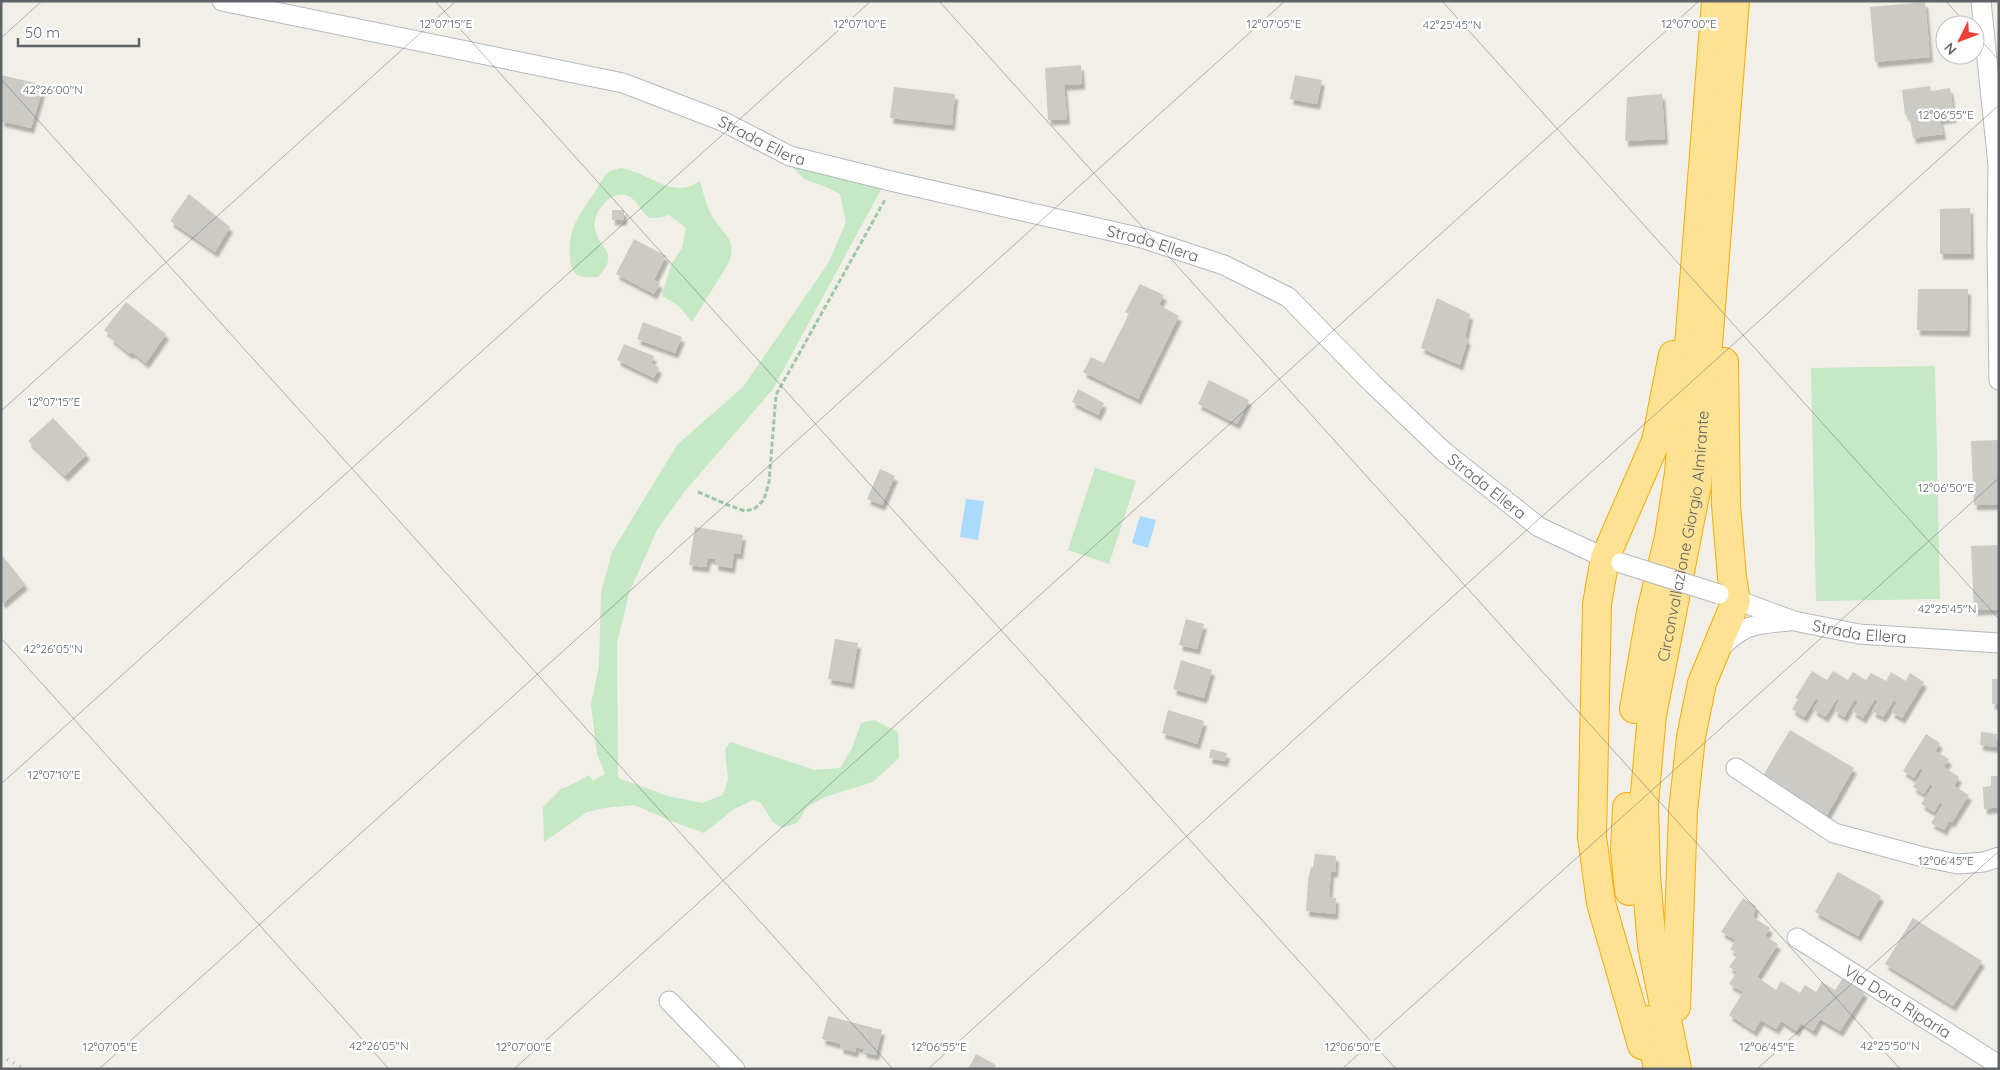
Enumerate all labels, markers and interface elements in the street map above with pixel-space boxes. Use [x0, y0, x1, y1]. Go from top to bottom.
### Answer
scale bar [18, 15, 139, 47]
north arrow [1935, 15, 1985, 65]
text: 12°07'15"E [420, 16, 472, 31]
text: 12°07'10"E [833, 16, 887, 31]
text: 12°07'05"E [1246, 16, 1302, 31]
text: 12°07'00"E [1661, 16, 1717, 31]
text: 42°25'45"N [1423, 17, 1481, 32]
text: 50 m [25, 23, 60, 42]
text: N [1940, 39, 1960, 59]
text: 42°26'00"N [23, 82, 83, 97]
text: 12°06'55"E [1918, 107, 1974, 122]
street label: Strada Ellera [715, 111, 808, 169]
street label: Strada Ellera [1105, 220, 1201, 266]
text: 12°07'15"E [28, 394, 80, 409]
street label: Circonvallazione Giorgio Almirante [1653, 410, 1713, 663]
street label: Strada Ellera [1444, 449, 1531, 523]
text: 12°06'50"E [1918, 480, 1974, 495]
text: 42°25'45"N [1918, 601, 1976, 616]
street label: Strada Ellera [1811, 615, 1907, 647]
text: 42°26'05"N [23, 641, 83, 656]
text: 12°07'10"E [27, 767, 81, 782]
text: 12°06'45"E [1918, 853, 1974, 868]
street label: Via Dora Riparia [1841, 960, 1955, 1042]
text: 42°26'05"N [349, 1038, 409, 1053]
text: 42°25'50"N [1860, 1038, 1920, 1053]
text: 12°07'05"E [82, 1039, 138, 1054]
text: 12°07'00"E [496, 1039, 552, 1054]
text: 12°06'55"E [911, 1039, 967, 1054]
text: 12°06'50"E [1325, 1039, 1381, 1054]
text: 12°06'45"E [1739, 1039, 1795, 1054]

